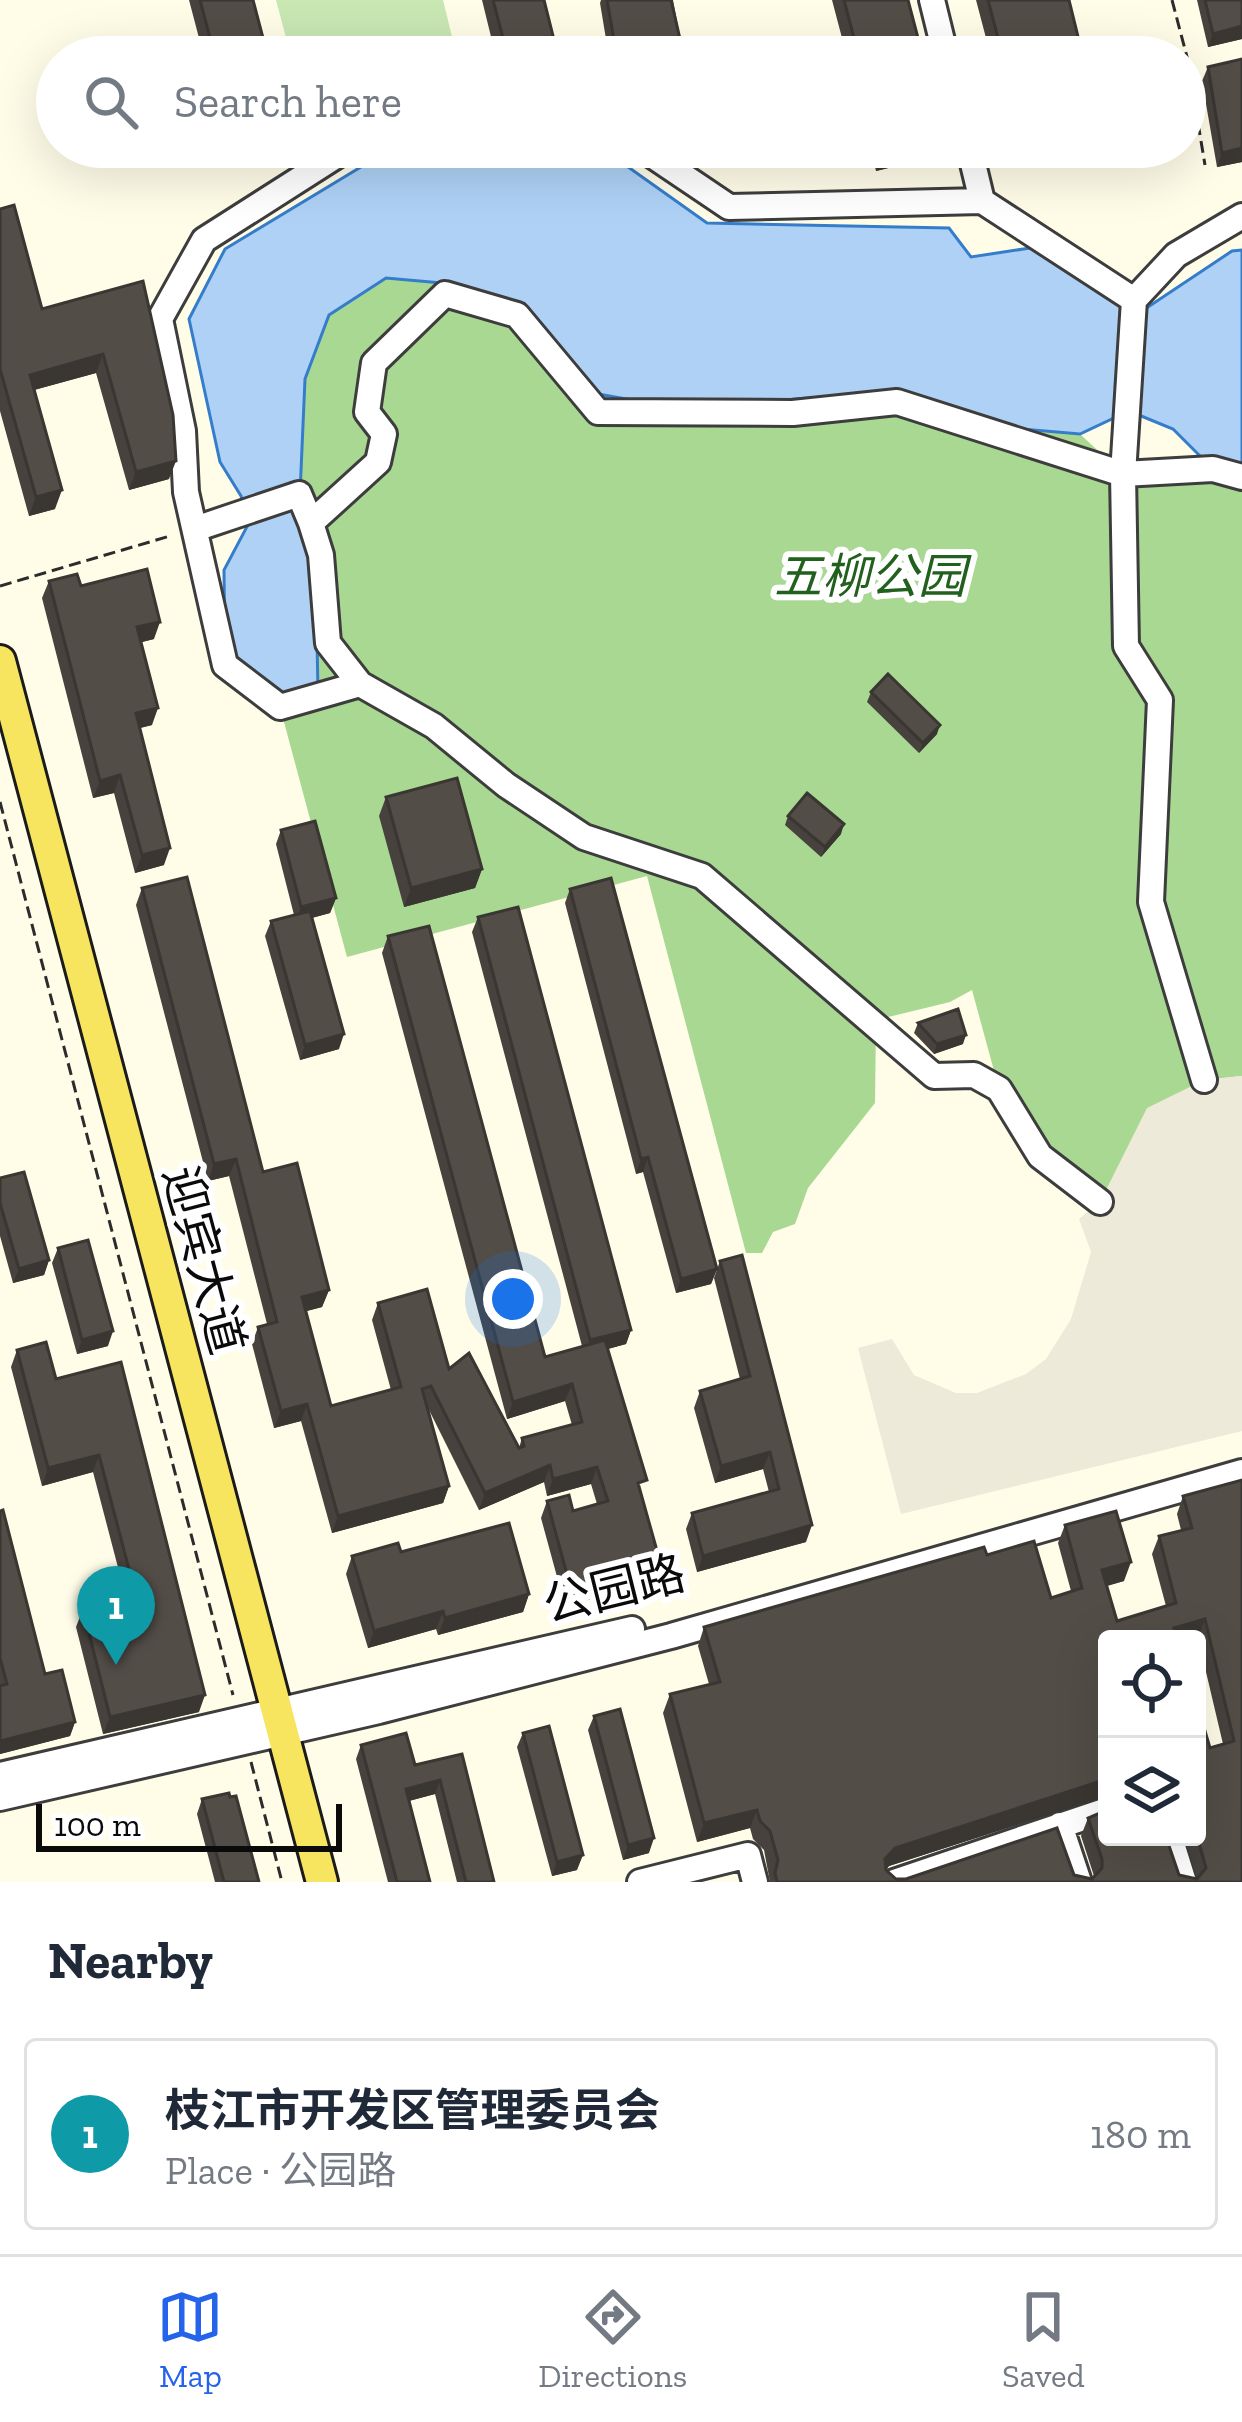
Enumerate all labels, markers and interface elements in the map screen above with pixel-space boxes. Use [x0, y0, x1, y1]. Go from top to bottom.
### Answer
search box [36, 36, 1206, 168]
icon: search [78, 69, 144, 135]
text: Search here [174, 75, 402, 129]
park label: 五柳公园 [774, 548, 972, 605]
street label: 迎宾大道 [152, 1160, 256, 1360]
your location [483, 1269, 543, 1329]
street label: 公园路 [537, 1544, 691, 1634]
pin: 1 [77, 1566, 155, 1665]
map controls [1098, 1630, 1206, 1846]
button: locate [1098, 1630, 1206, 1738]
button: layers [1098, 1738, 1206, 1846]
scale bar [36, 1798, 342, 1851]
text: 100 m [54, 1805, 141, 1844]
text: Nearby [48, 1930, 213, 1991]
text: 枝江市开发区管理委员会 [165, 2084, 660, 2138]
text: 1 [82, 2111, 98, 2158]
text: 180 m [1090, 2111, 1191, 2158]
text: Place · 公园路 [165, 2147, 396, 2194]
tab: Map [157, 2284, 223, 2395]
tab: Directions [538, 2284, 687, 2395]
tab: Saved [1002, 2284, 1085, 2395]

